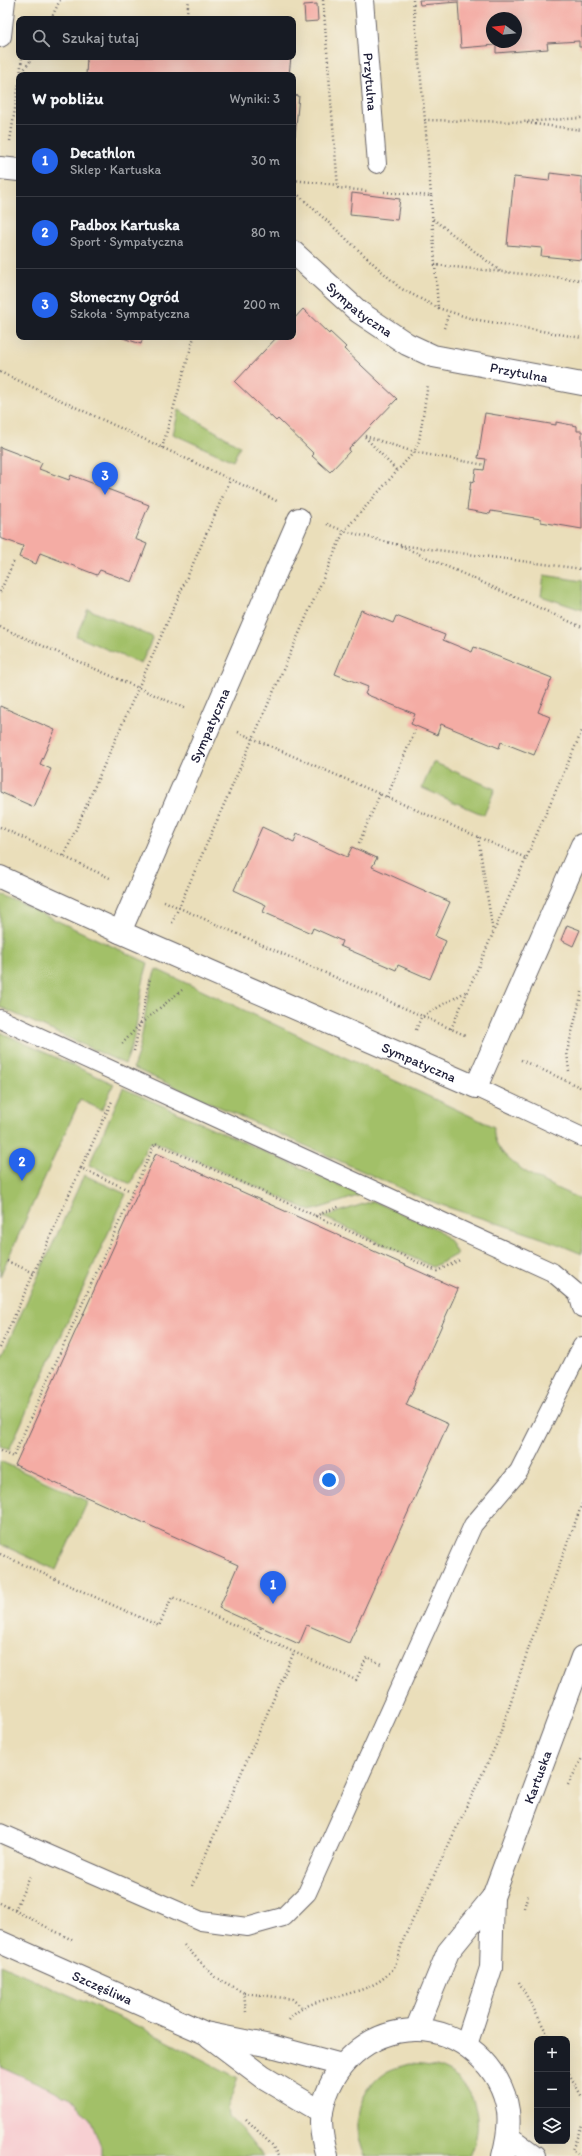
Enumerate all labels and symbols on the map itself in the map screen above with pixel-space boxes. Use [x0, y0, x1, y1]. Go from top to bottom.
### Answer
north arrow [486, 12, 522, 48]
street label: Przytulna [360, 52, 381, 112]
street label: Sympatyczna [323, 278, 396, 341]
street label: Przytulna [489, 358, 549, 386]
pin: 3 [92, 462, 118, 495]
street label: Sympatyczna [186, 686, 233, 765]
street label: Sympatyczna [379, 1038, 459, 1086]
pin: 2 [9, 1148, 35, 1181]
your location [319, 1470, 339, 1490]
pin: 1 [260, 1571, 286, 1604]
street label: Kartuska [520, 1747, 555, 1806]
street label: Szczęśliwa [70, 1967, 135, 2008]

